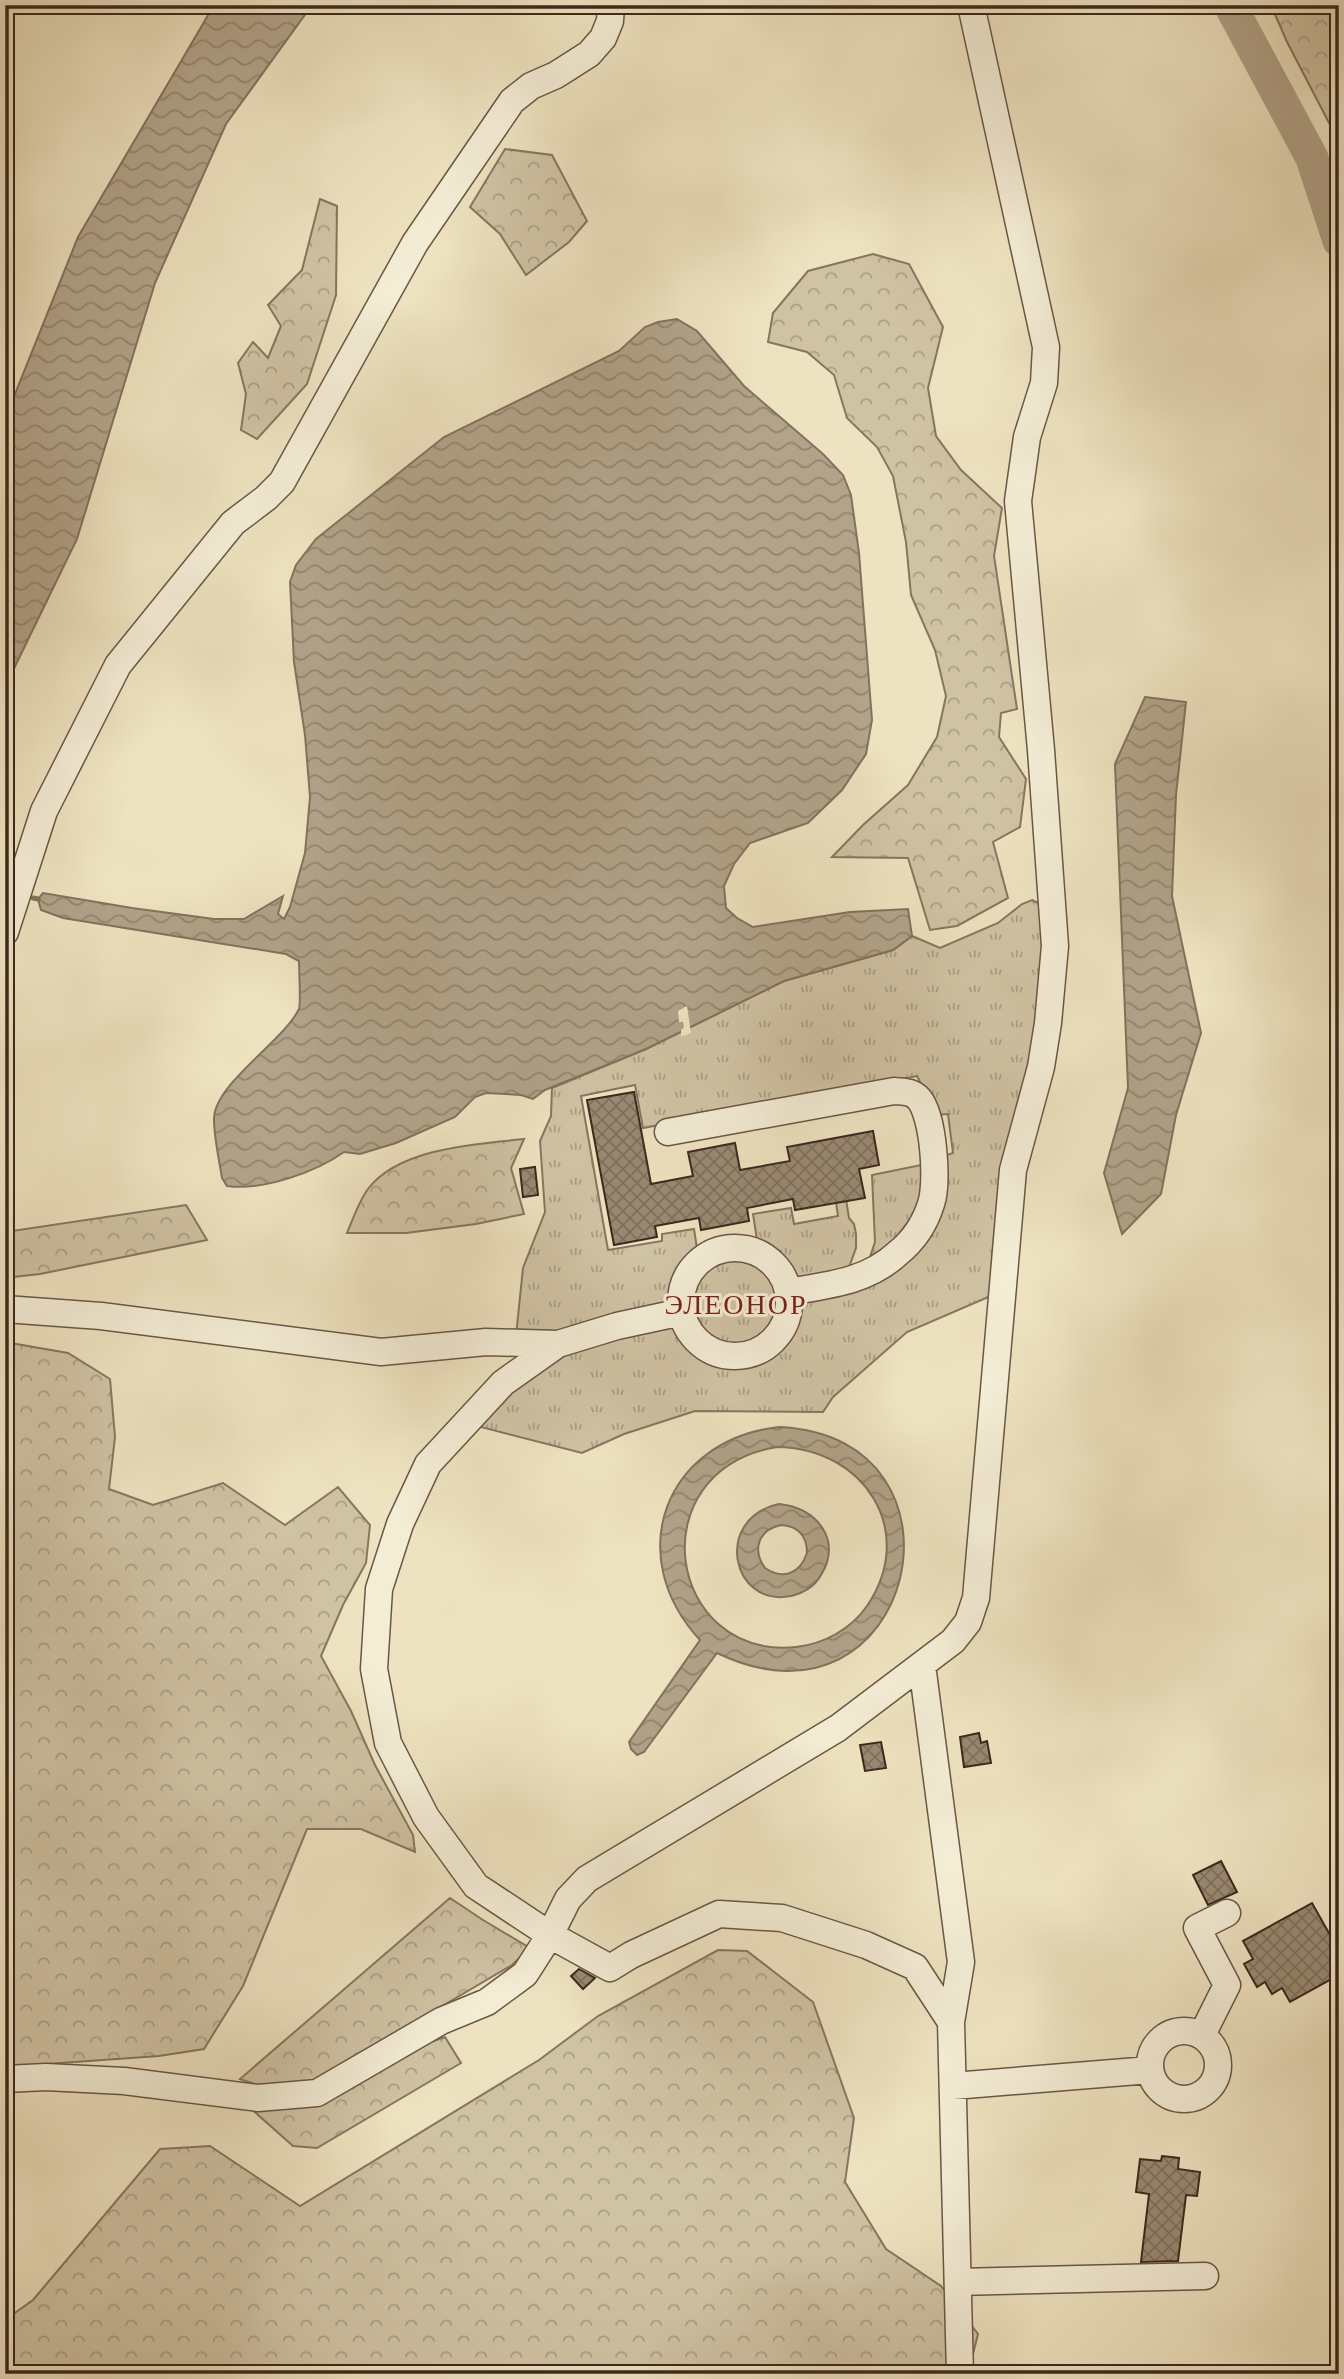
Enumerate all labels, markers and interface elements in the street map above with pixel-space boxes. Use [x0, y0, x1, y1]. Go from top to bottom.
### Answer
district label: ЭЛЕОНОР [664, 1288, 808, 1321]

